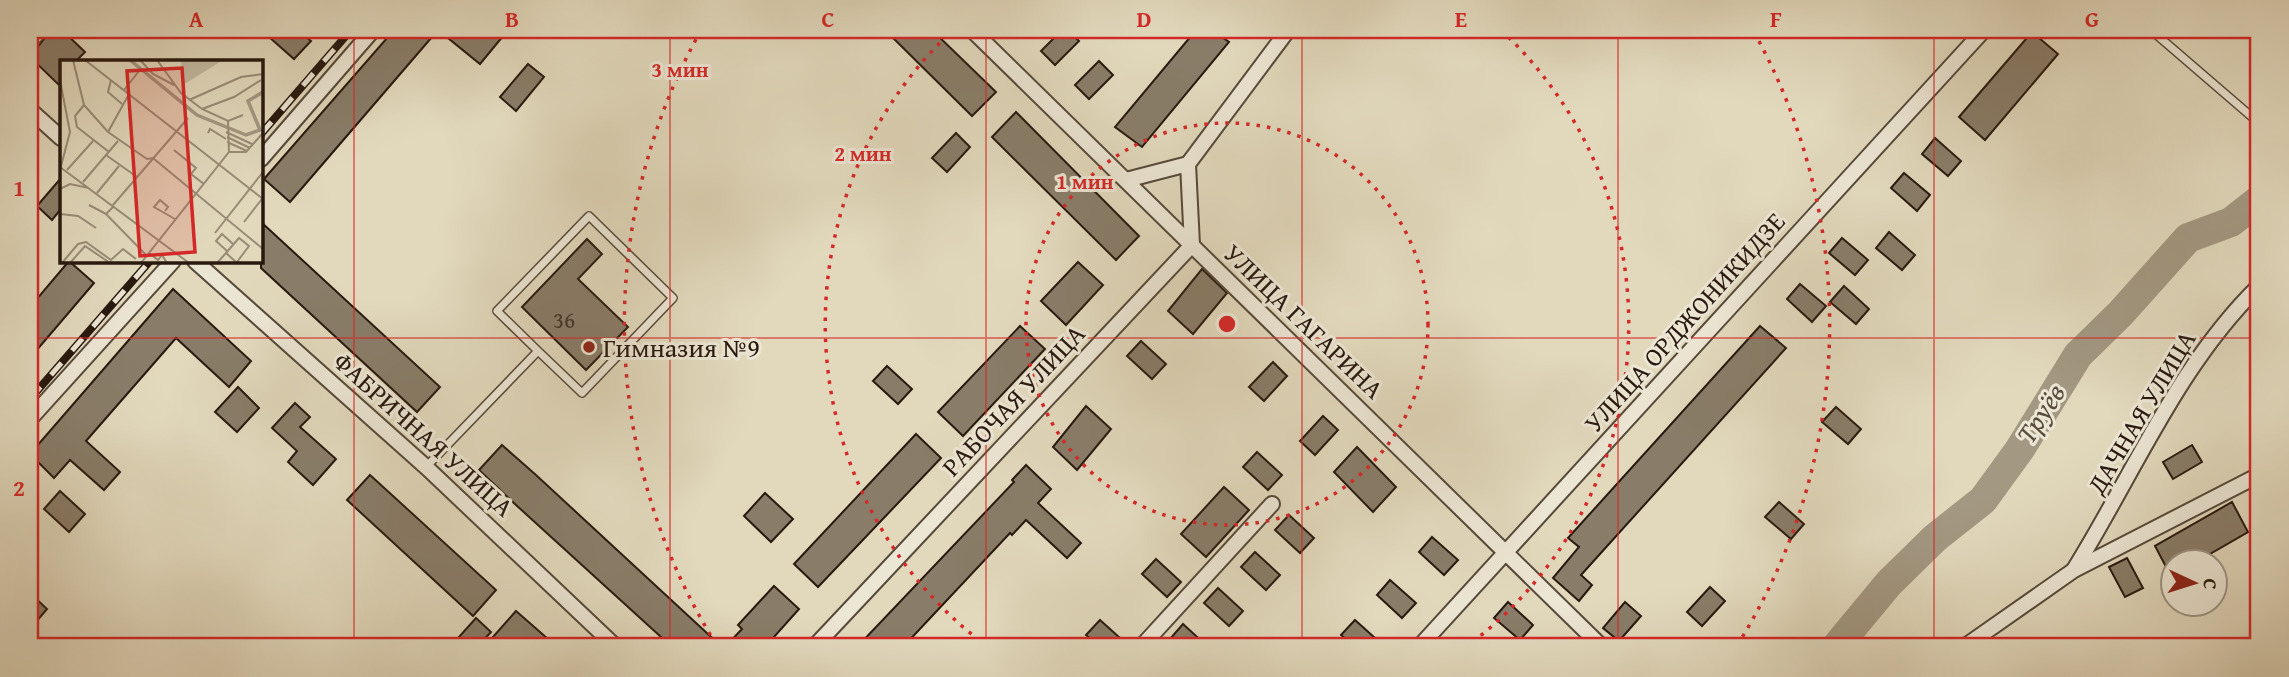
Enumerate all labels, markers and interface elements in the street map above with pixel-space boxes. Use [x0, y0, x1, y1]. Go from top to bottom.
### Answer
text: A [189, 2, 204, 35]
text: B [505, 2, 519, 35]
text: C [821, 2, 835, 35]
text: D [1137, 2, 1152, 35]
text: E [1455, 2, 1467, 35]
text: F [1770, 2, 1782, 35]
text: G [2085, 2, 2099, 35]
text: 3 мин [651, 54, 709, 85]
inset map [60, 60, 262, 262]
text: 2 мин [834, 138, 892, 169]
text: 1 мин [1056, 166, 1114, 197]
text: 1 [13, 171, 25, 204]
street label: УЛИЦА ОРДЖОНИКИДЗЕ [1574, 203, 1794, 441]
street label: УЛИЦА ГАГАРИНА [1215, 234, 1393, 408]
house number: 36 [553, 303, 575, 336]
centre of rings [1215, 312, 1239, 336]
street label: РАБОЧАЯ УЛИЦА [932, 315, 1094, 485]
street label: ДАЧНАЯ УЛИЦА [2076, 323, 2205, 502]
place label: Гимназия №9 [603, 328, 760, 367]
marker: Гимназия №9 [581, 339, 597, 355]
street label: ФАБРИЧНАЯ УЛИЦА [325, 342, 523, 526]
water label: Труёв [2005, 375, 2075, 451]
text: 2 [13, 471, 25, 504]
north arrow [2160, 548, 2230, 618]
text: С [2197, 578, 2225, 591]

